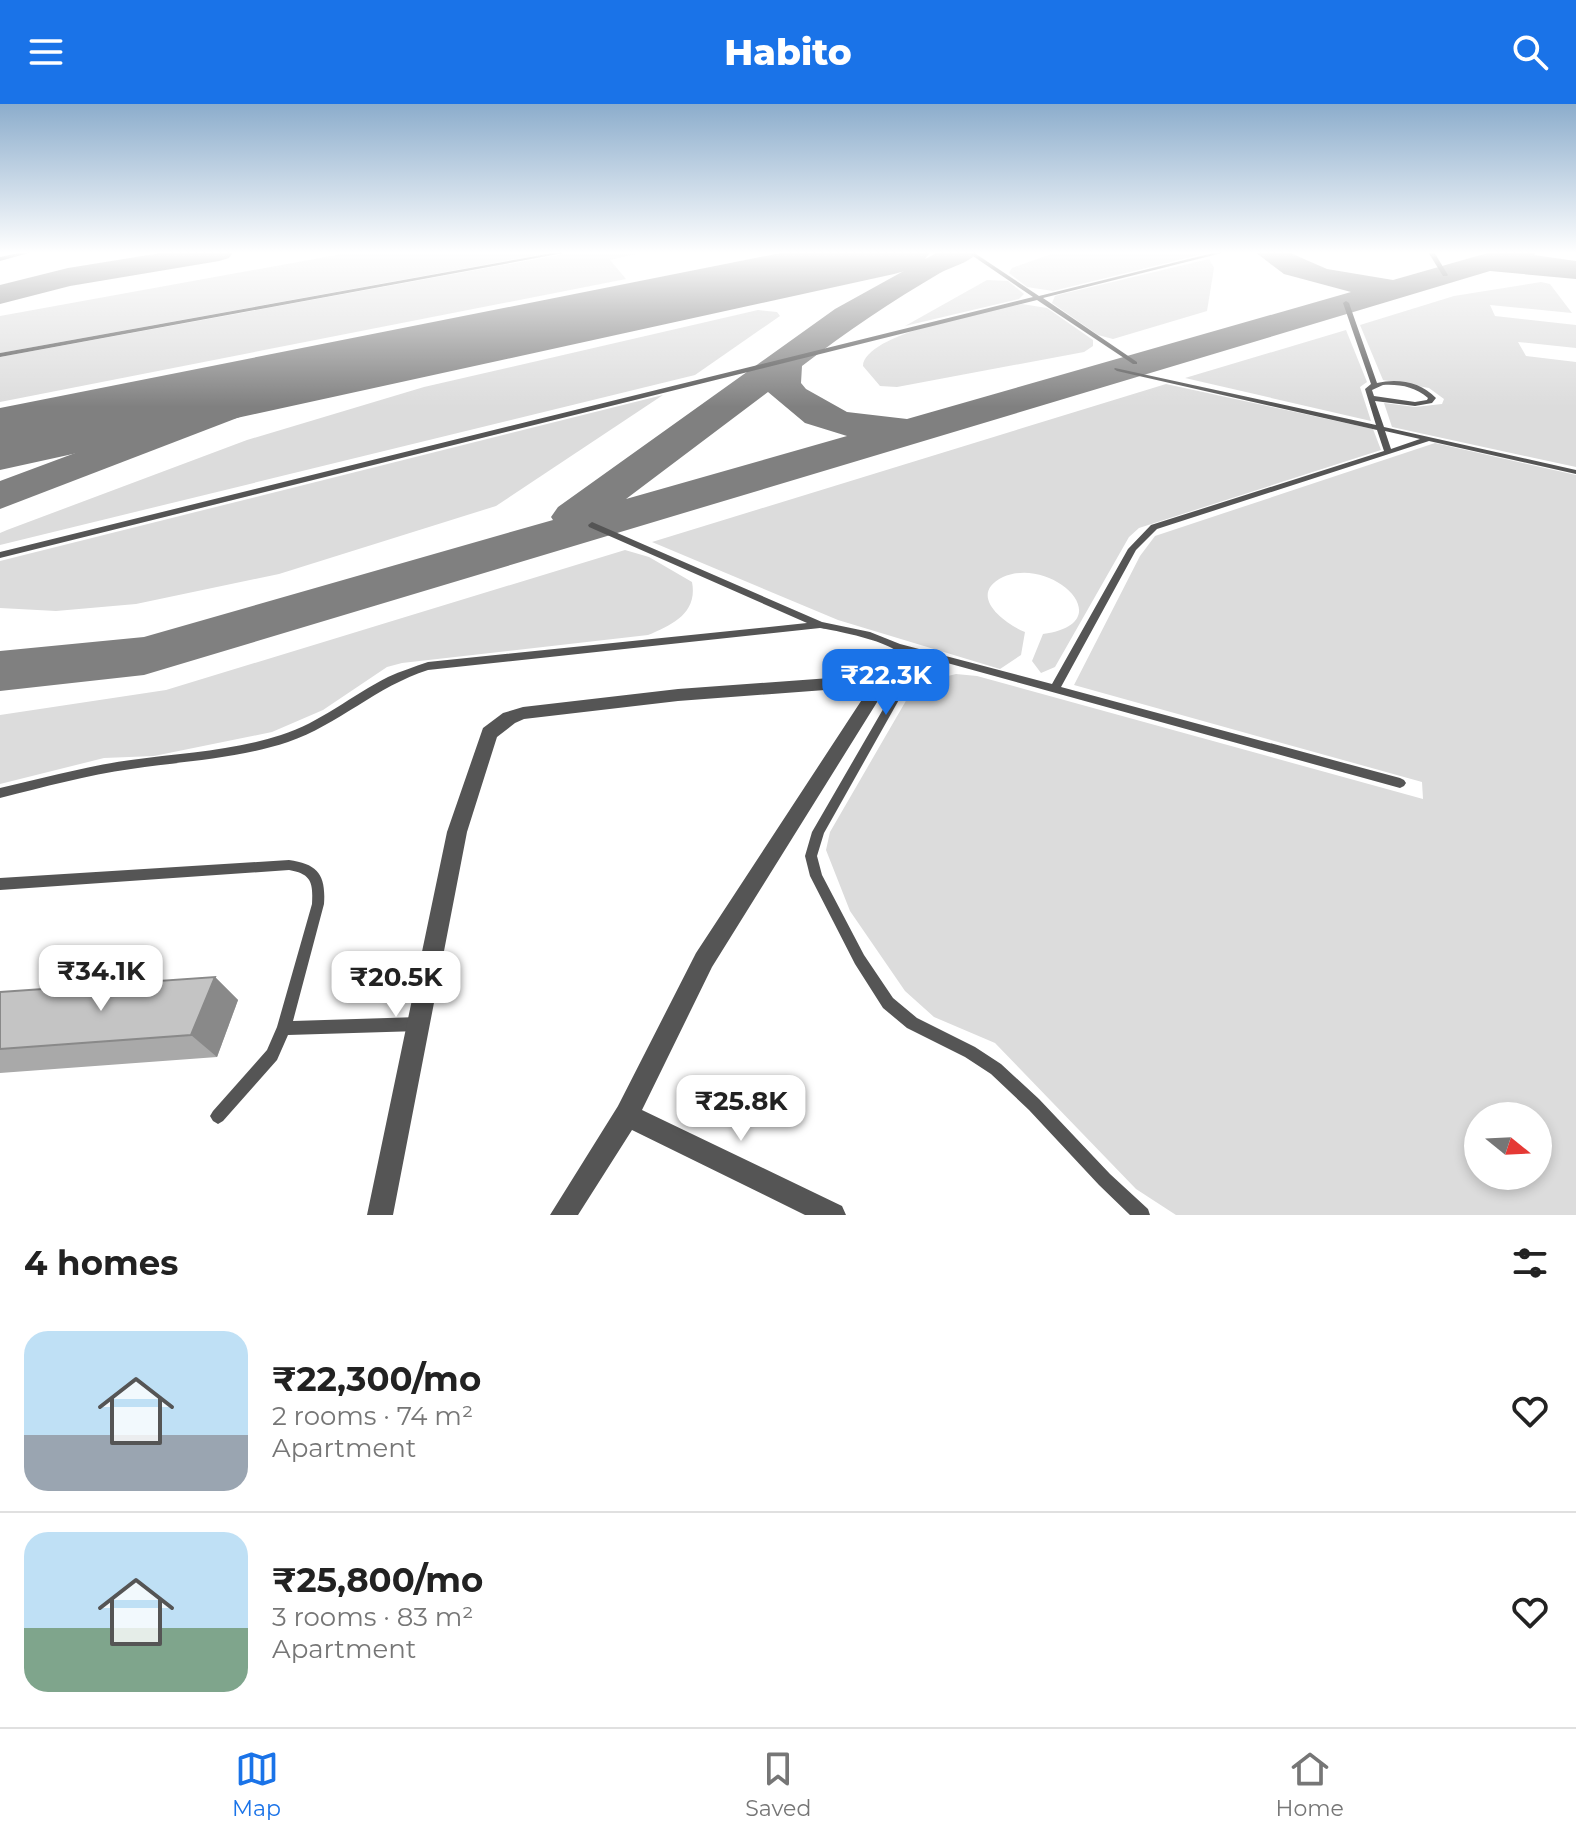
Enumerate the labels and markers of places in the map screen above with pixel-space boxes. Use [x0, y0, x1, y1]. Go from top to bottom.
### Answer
pin: ₹22.3K [821, 649, 951, 717]
pin: ₹34.1K [36, 945, 166, 1013]
pin: ₹20.5K [331, 951, 461, 1019]
pin: ₹25.8K [676, 1075, 806, 1143]

